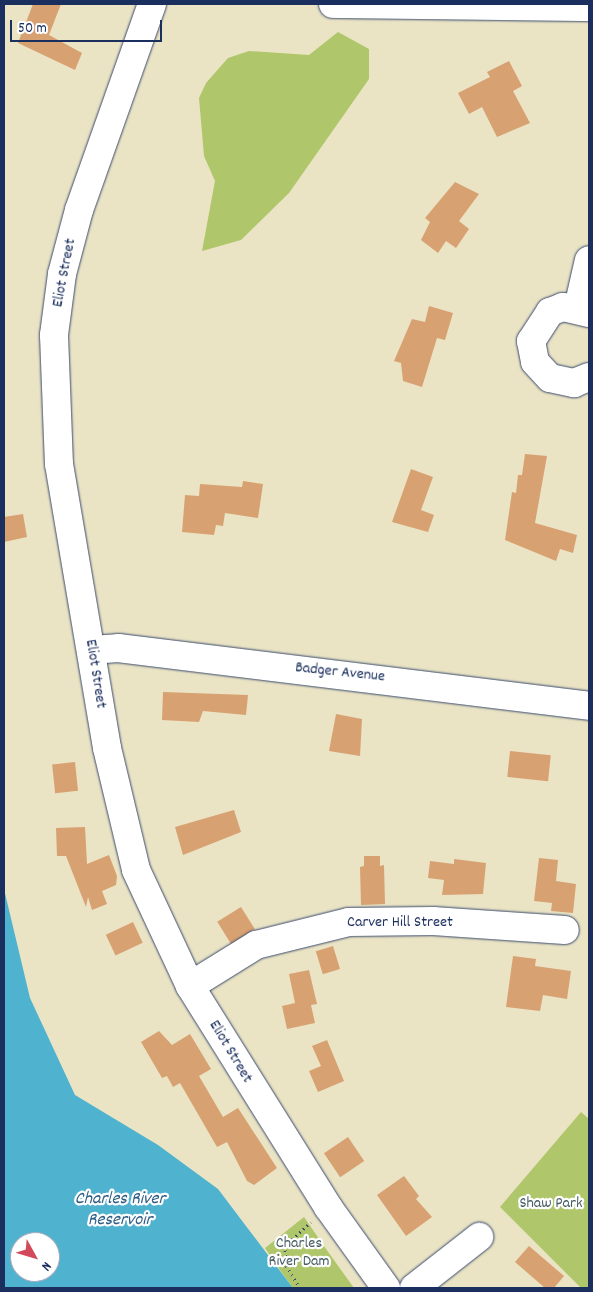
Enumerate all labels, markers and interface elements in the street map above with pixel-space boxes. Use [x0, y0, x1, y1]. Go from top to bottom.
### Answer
scale bar [12, 10, 165, 42]
text: 50 m [18, 18, 47, 40]
street label: Eliot Street [49, 237, 81, 309]
street label: Eliot Street [80, 638, 110, 710]
street label: Badger Avenue [294, 659, 386, 687]
street label: Carver Hill Street [347, 913, 453, 933]
street label: Eliot Street [204, 1017, 256, 1087]
water label: Charles River Reservoir [75, 1190, 165, 1232]
park label: Shaw Park [519, 1194, 583, 1214]
north arrow [10, 1232, 60, 1282]
park label: Charles River Dam [269, 1234, 329, 1272]
text: N [36, 1257, 56, 1275]

